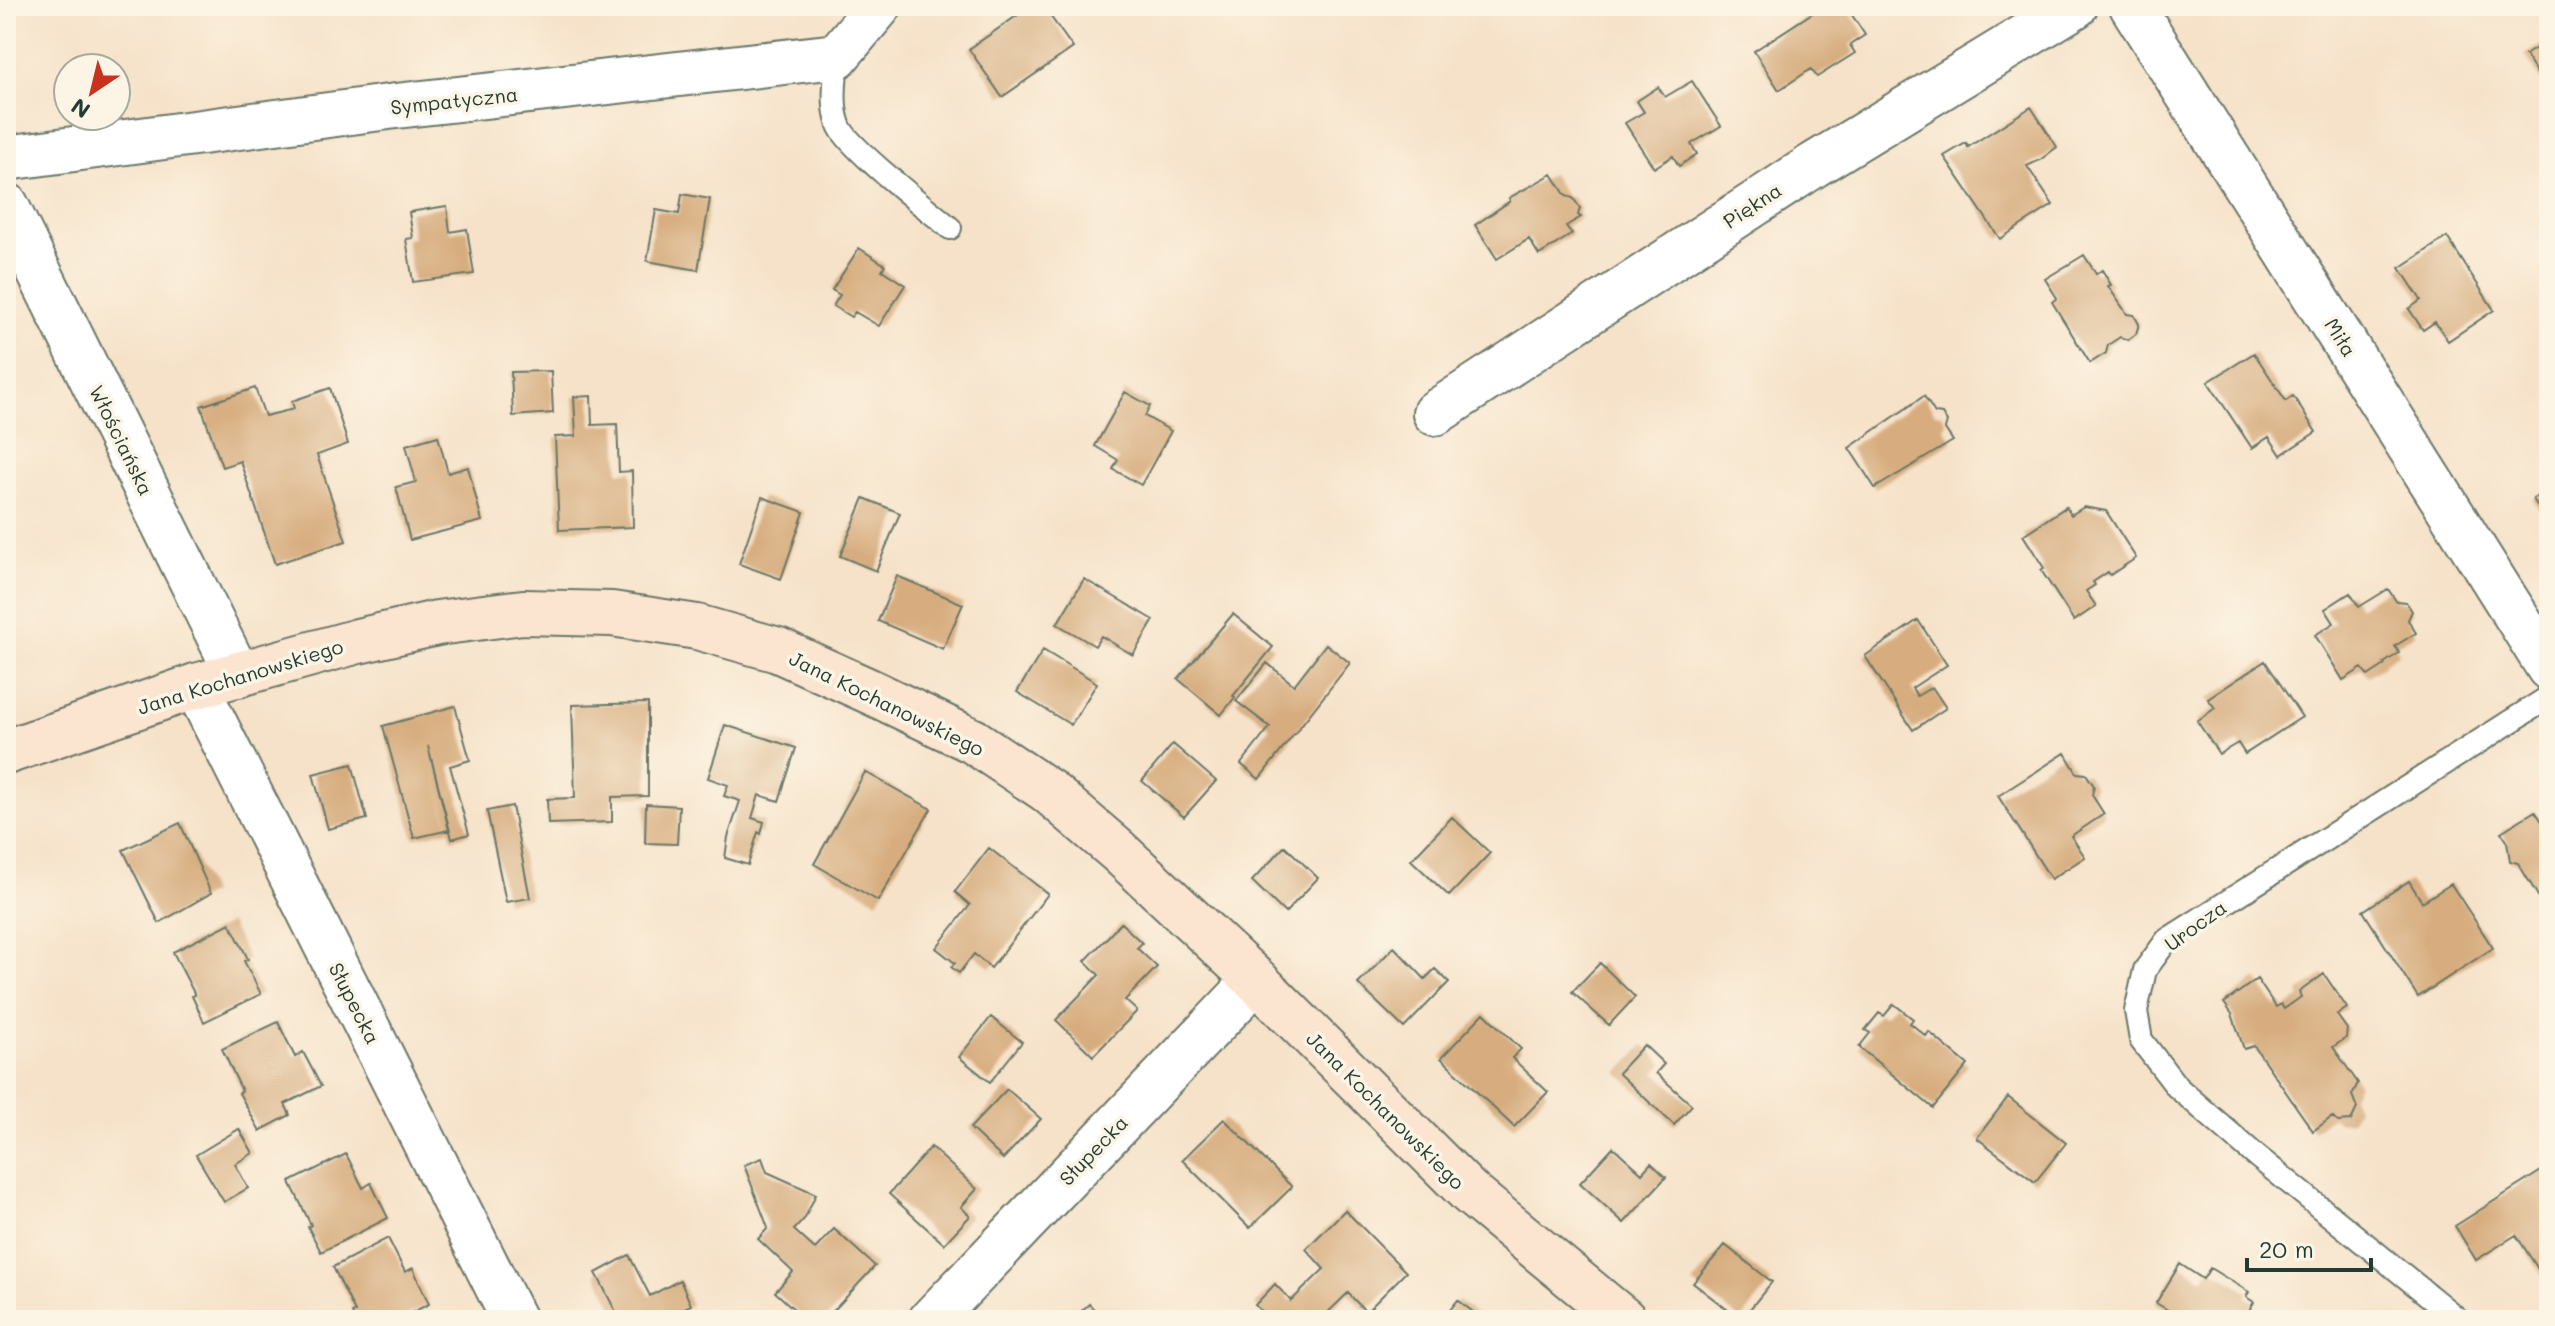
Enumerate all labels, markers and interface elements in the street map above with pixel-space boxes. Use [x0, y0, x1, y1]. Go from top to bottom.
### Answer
north arrow [52, 52, 132, 132]
street label: Sympatyczna [389, 80, 519, 120]
text: N [65, 92, 95, 125]
street label: Piękna [1718, 176, 1786, 234]
street label: Miła [2319, 313, 2363, 361]
street label: Włościańska [84, 381, 160, 499]
street label: Jana Kochanowskiego [134, 632, 346, 720]
street label: Jana Kochanowskiego [785, 644, 989, 762]
street label: Urocza [2159, 894, 2231, 956]
street label: Słupecka [323, 958, 387, 1048]
street label: Jana Kochanowskiego [1301, 1025, 1471, 1195]
street label: Słupecka [1053, 1109, 1133, 1191]
scale bar [2247, 1222, 2371, 1272]
text: 20 m [2259, 1233, 2314, 1264]

